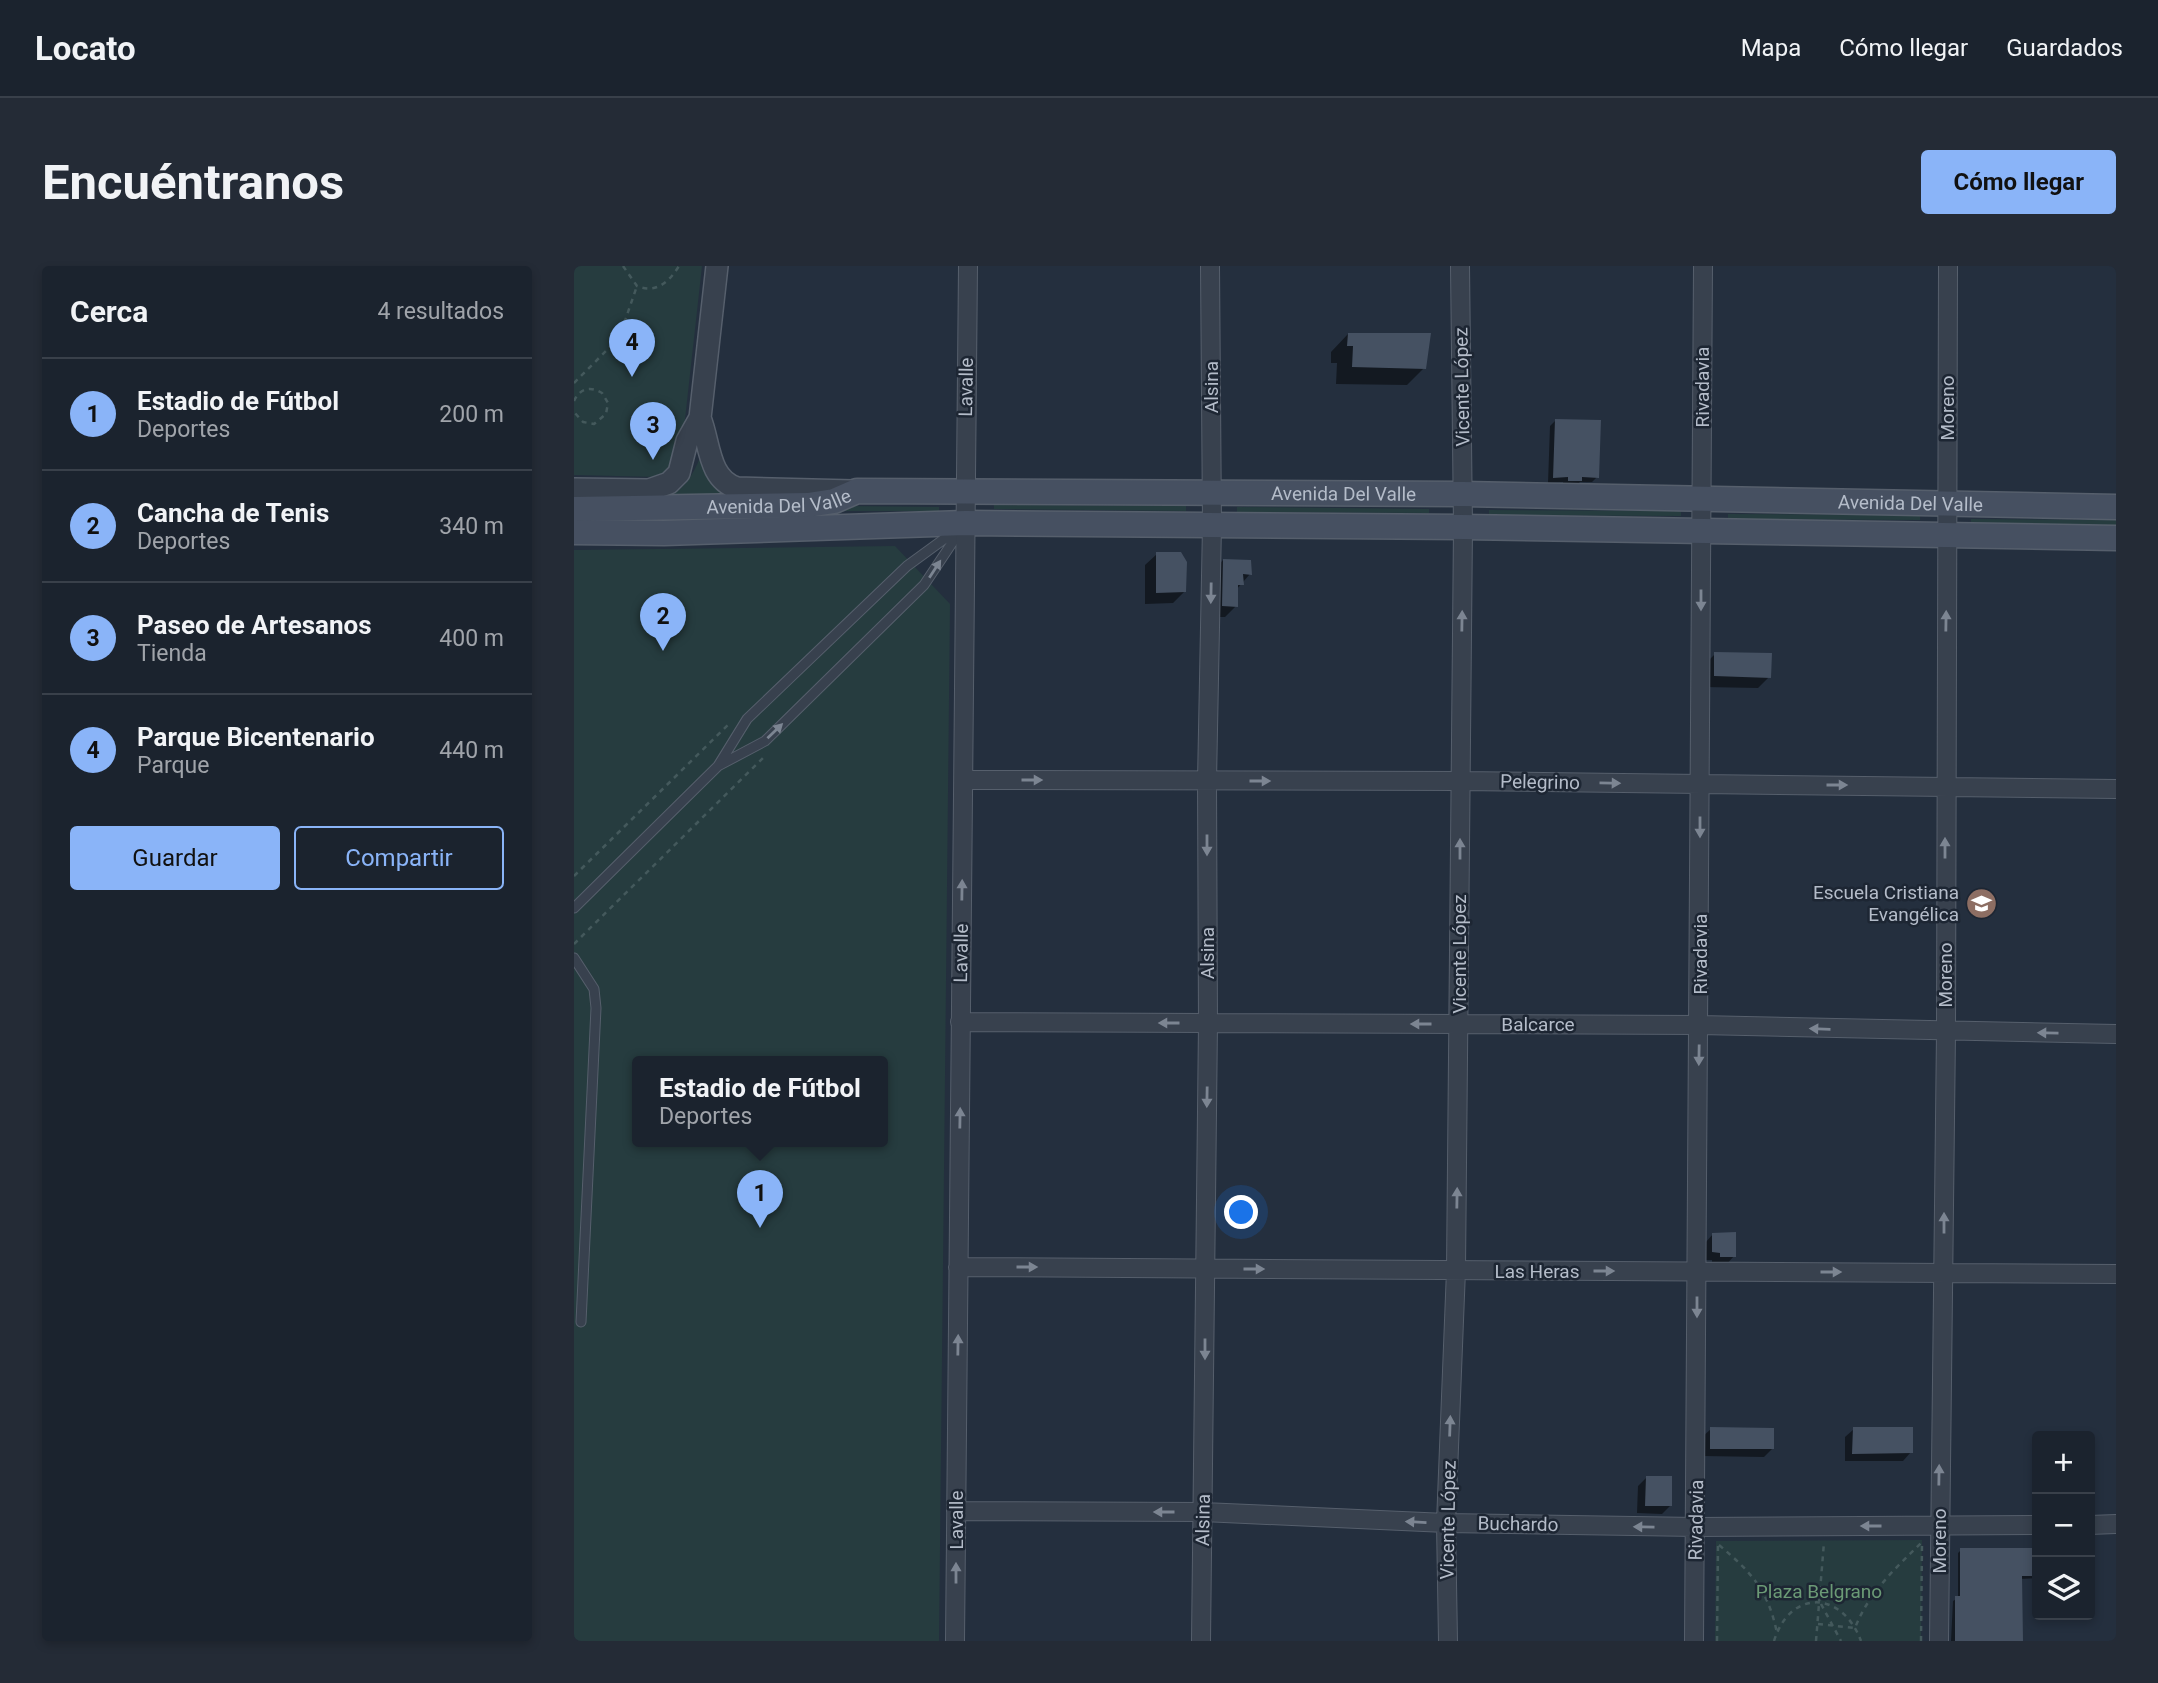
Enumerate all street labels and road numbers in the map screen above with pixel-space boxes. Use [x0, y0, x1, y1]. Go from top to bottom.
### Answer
street label: Vicente López [1449, 327, 1475, 447]
street label: Rivadavia [1691, 347, 1714, 427]
street label: Lavalle [954, 357, 978, 417]
street label: Alsina [1200, 361, 1223, 413]
street label: Moreno [1936, 375, 1959, 441]
street label: Avenida Del Valle [1271, 482, 1416, 505]
street label: Avenida Del Valle [706, 484, 854, 518]
street label: Avenida Del Valle [1838, 490, 1983, 516]
street label: Pelegrino [1500, 770, 1580, 794]
street label: Vicente López [1448, 894, 1471, 1014]
street label: Rivadavia [1689, 914, 1712, 994]
street label: Lavalle [949, 923, 973, 983]
street label: Alsina [1196, 927, 1219, 979]
street label: Moreno [1934, 942, 1957, 1008]
street label: Balcarce [1501, 1013, 1575, 1036]
street label: Las Heras [1495, 1260, 1579, 1283]
street label: Vicente López [1435, 1460, 1461, 1580]
street label: Rivadavia [1684, 1479, 1708, 1561]
street label: Lavalle [945, 1490, 968, 1550]
street label: Alsina [1191, 1494, 1215, 1546]
street label: Moreno [1928, 1508, 1951, 1574]
street label: Buchardo [1477, 1512, 1559, 1536]

